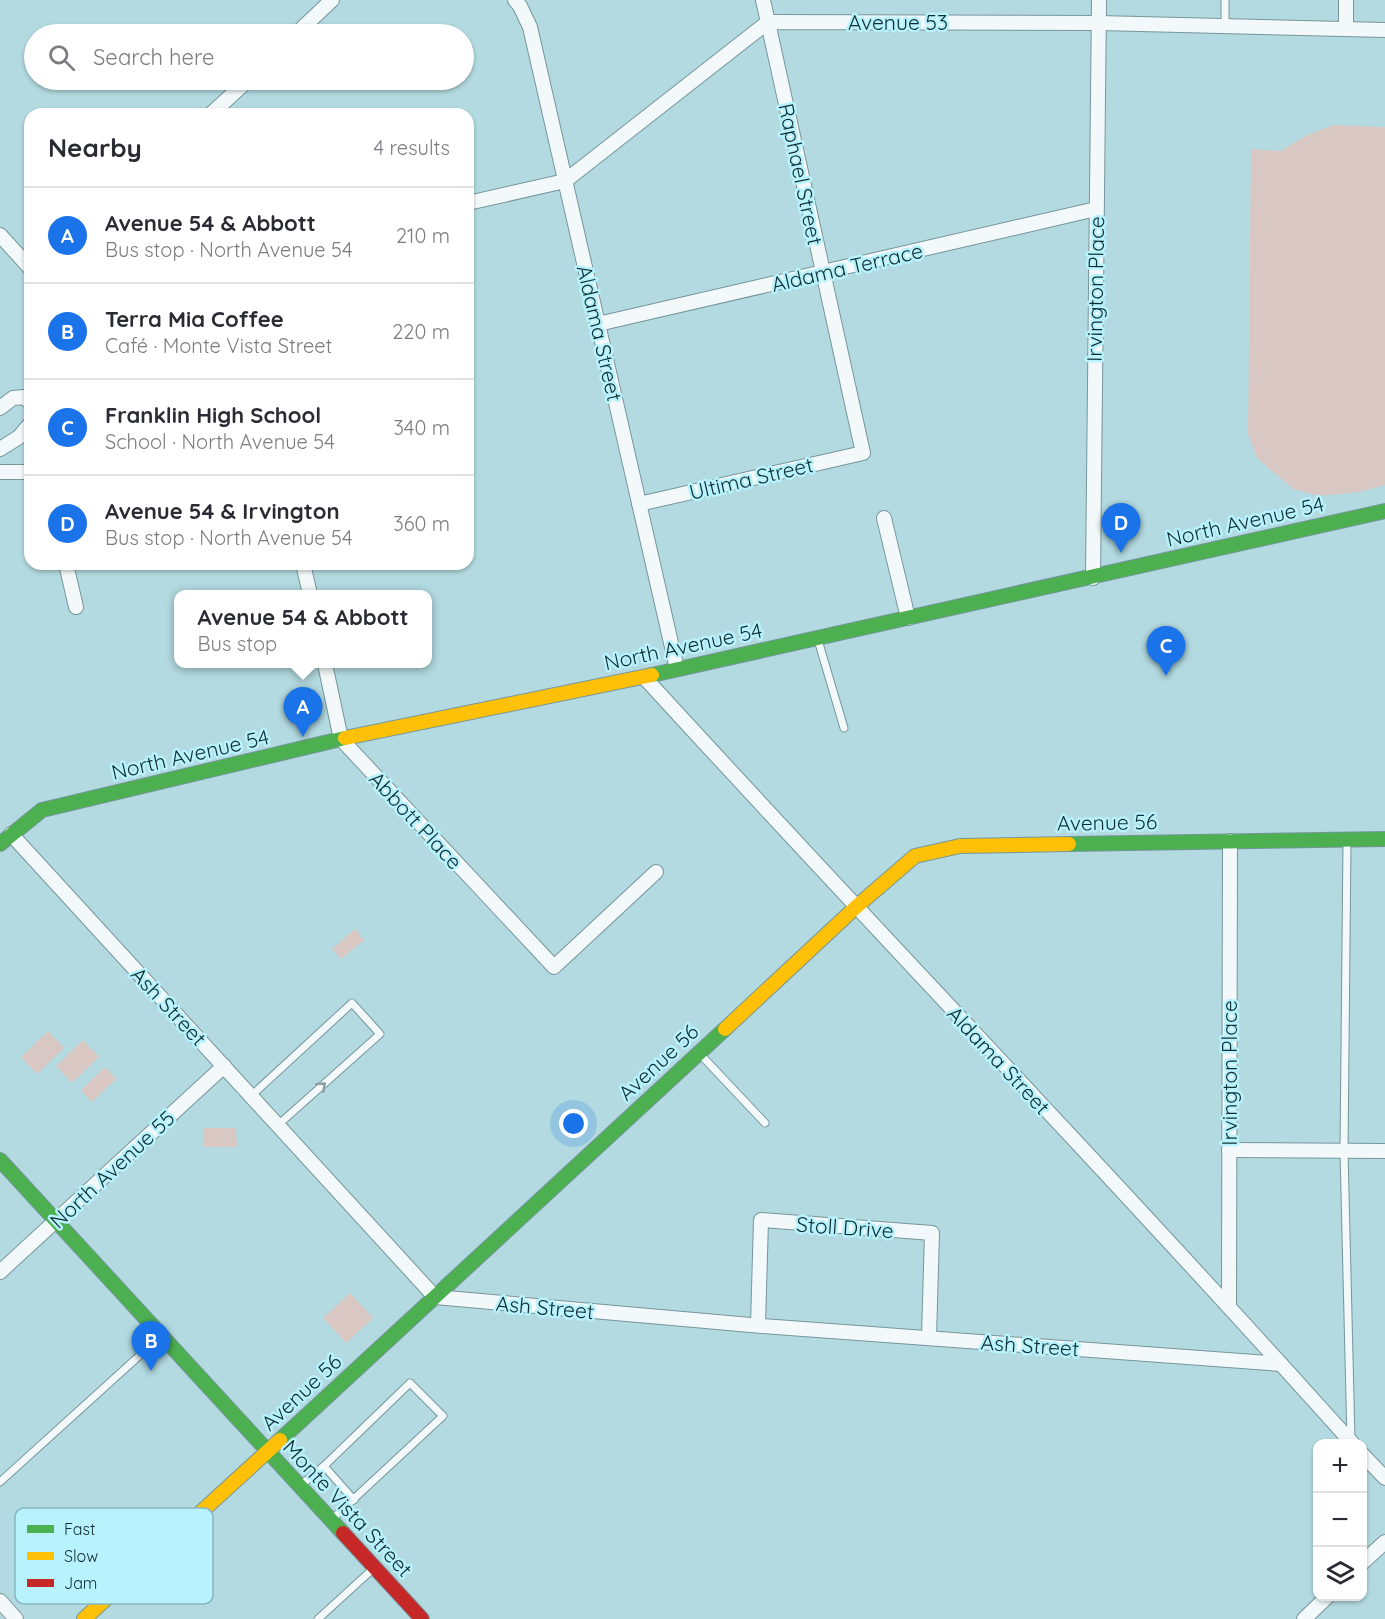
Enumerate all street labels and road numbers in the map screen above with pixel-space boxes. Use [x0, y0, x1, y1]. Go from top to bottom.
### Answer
street label: Avenue 53 [848, 9, 948, 35]
street label: Raphael Street [773, 101, 829, 247]
street label: Irvington Place [1081, 216, 1109, 362]
street label: Aldama Terrace [769, 237, 925, 297]
street label: Aldama Street [572, 263, 628, 403]
street label: Ultima Street [687, 451, 815, 505]
street label: North Avenue 54 [1164, 490, 1326, 552]
street label: North Avenue 54 [602, 617, 764, 675]
street label: North Avenue 54 [109, 723, 271, 785]
street label: Abbott Place [364, 766, 468, 874]
street label: Avenue 56 [1057, 808, 1157, 836]
street label: Ash Street [126, 961, 212, 1051]
street label: Aldama Street [942, 1000, 1056, 1120]
street label: Irvington Place [1216, 1000, 1242, 1146]
street label: Avenue 56 [612, 1018, 704, 1106]
street label: North Avenue 55 [44, 1104, 180, 1234]
street label: Stoll Drive [795, 1211, 895, 1243]
street label: Ash Street [495, 1290, 595, 1324]
street label: Ash Street [980, 1329, 1080, 1361]
street label: Avenue 56 [255, 1348, 347, 1436]
street label: Monte Vista Street [278, 1434, 418, 1582]

